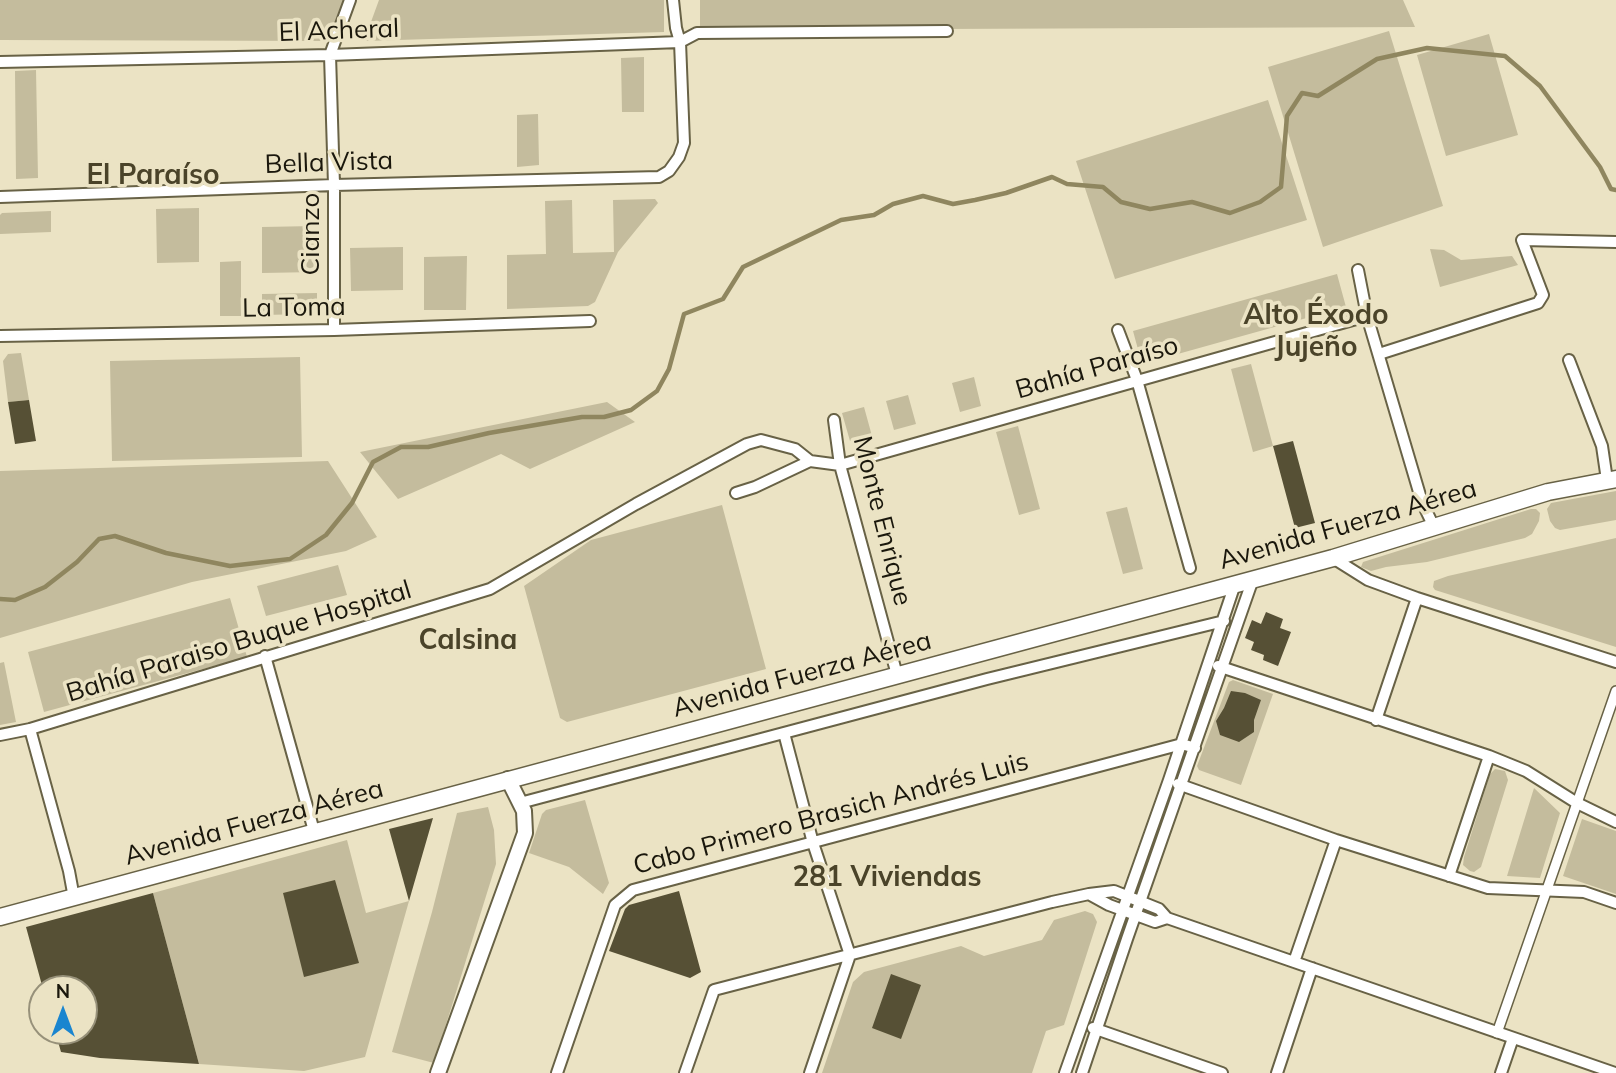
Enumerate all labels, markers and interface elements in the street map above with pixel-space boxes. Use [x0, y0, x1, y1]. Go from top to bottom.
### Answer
street label: El Acheral [278, 13, 400, 49]
street label: Bella Vista [264, 145, 394, 181]
district label: El Paraíso [86, 159, 220, 193]
street label: Cianzo [295, 193, 327, 275]
street label: La Toma [242, 291, 346, 325]
district label: Alto Éxodo Jujeño [1243, 299, 1389, 365]
street label: Bahía Paraíso [1012, 330, 1182, 406]
street label: Monte Enrique [846, 433, 918, 609]
street label: Avenida Fuerza Aérea [1216, 473, 1480, 577]
street label: Bahía Paraiso Buque Hospital [63, 575, 415, 709]
district label: Calsina [419, 624, 517, 658]
street label: Avenida Fuerza Aérea [669, 625, 935, 725]
street label: Cabo Primero Brasich Andrés Luis [630, 746, 1032, 882]
street label: Avenida Fuerza Aérea [121, 773, 387, 873]
district label: 281 Viviendas [792, 861, 982, 895]
north arrow [28, 975, 98, 1045]
text: N [56, 979, 70, 1003]

